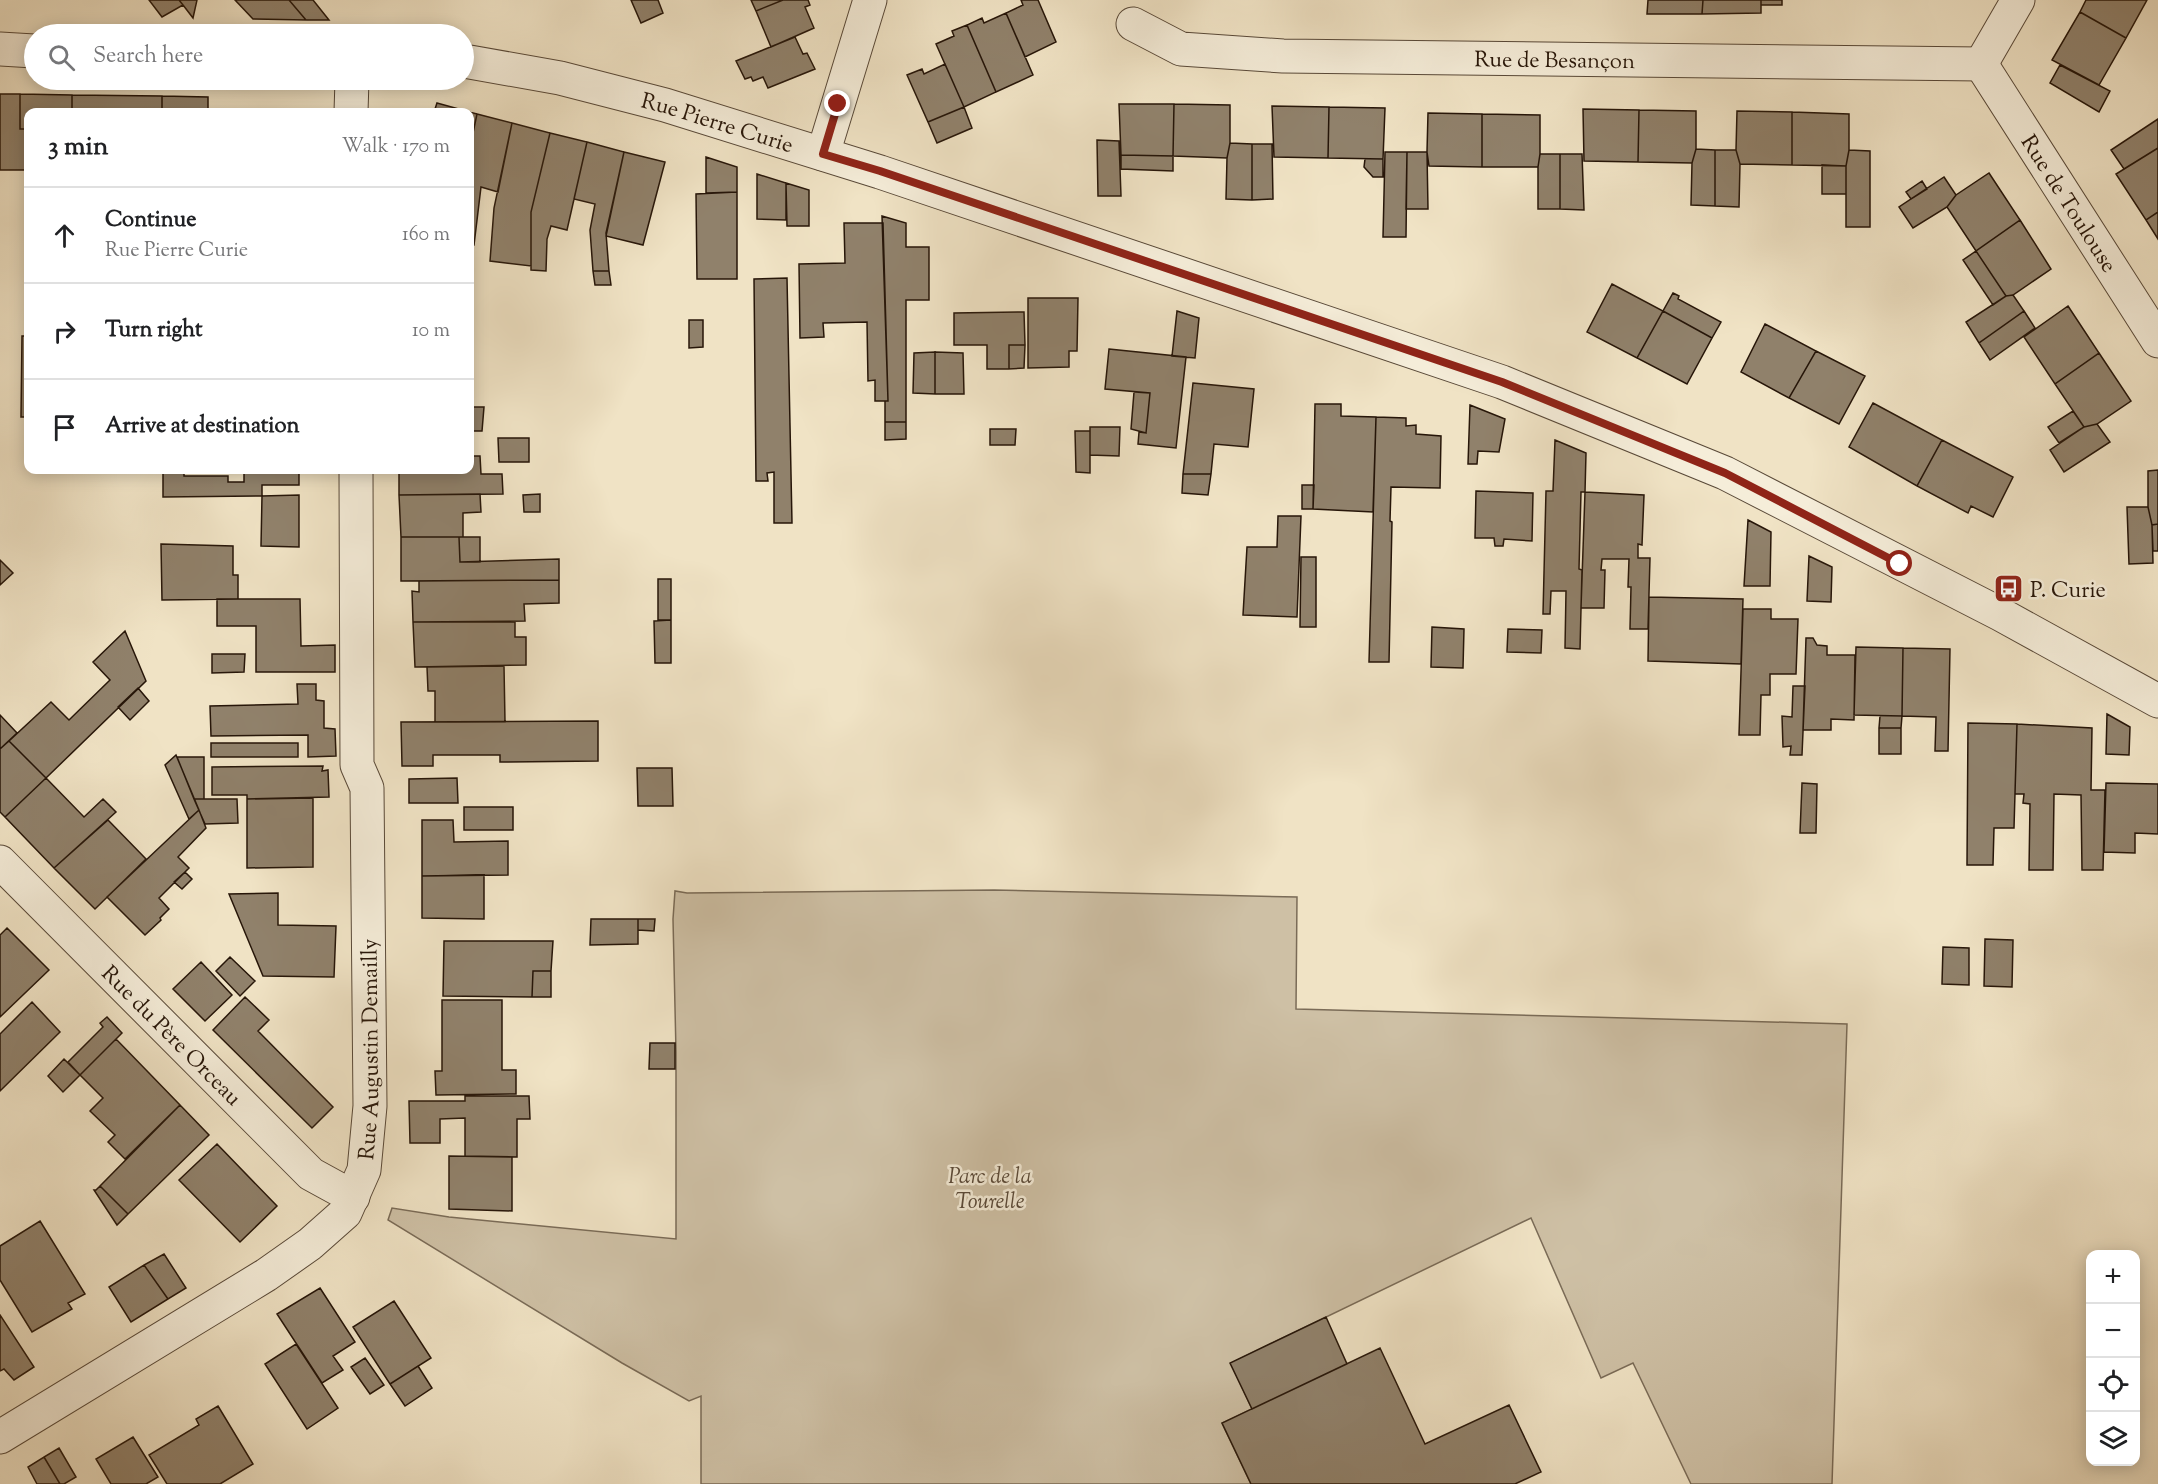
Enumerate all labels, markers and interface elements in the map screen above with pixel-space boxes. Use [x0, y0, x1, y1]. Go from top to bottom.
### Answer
search box [24, 24, 474, 90]
icon: search [45, 41, 78, 74]
text: Search here [93, 41, 203, 73]
street label: Rue de Besançon [1474, 45, 1635, 79]
street label: Rue Pierre Curie [637, 87, 797, 163]
route end [824, 90, 850, 116]
text: 3 min [48, 129, 108, 166]
street label: Rue de Toulouse [2011, 130, 2123, 280]
text: Walk · 170 m [342, 133, 450, 162]
text: Continue [105, 205, 196, 237]
icon: ahead [48, 219, 81, 252]
text: 160 m [402, 221, 450, 250]
text: Rue Pierre Curie [105, 237, 248, 266]
icon: right [48, 315, 81, 348]
text: Turn right [105, 315, 202, 347]
text: 10 m [412, 317, 450, 346]
icon: arrive [48, 411, 81, 444]
text: Arrive at destination [105, 411, 300, 443]
route start [1886, 550, 1912, 576]
bus stop icon: P. Curie [1993, 573, 2025, 605]
place label: P. Curie [2030, 576, 2106, 608]
street label: Rue Augustin Demailly [352, 938, 390, 1162]
street label: Rue du Père Orceau [93, 959, 248, 1115]
park label: Parc de la Tourelle [948, 1162, 1032, 1219]
map controls [2086, 1250, 2140, 1466]
button: + [2086, 1250, 2140, 1304]
button: − [2086, 1304, 2140, 1358]
button: locate [2086, 1358, 2140, 1412]
button: layers [2086, 1412, 2140, 1466]

